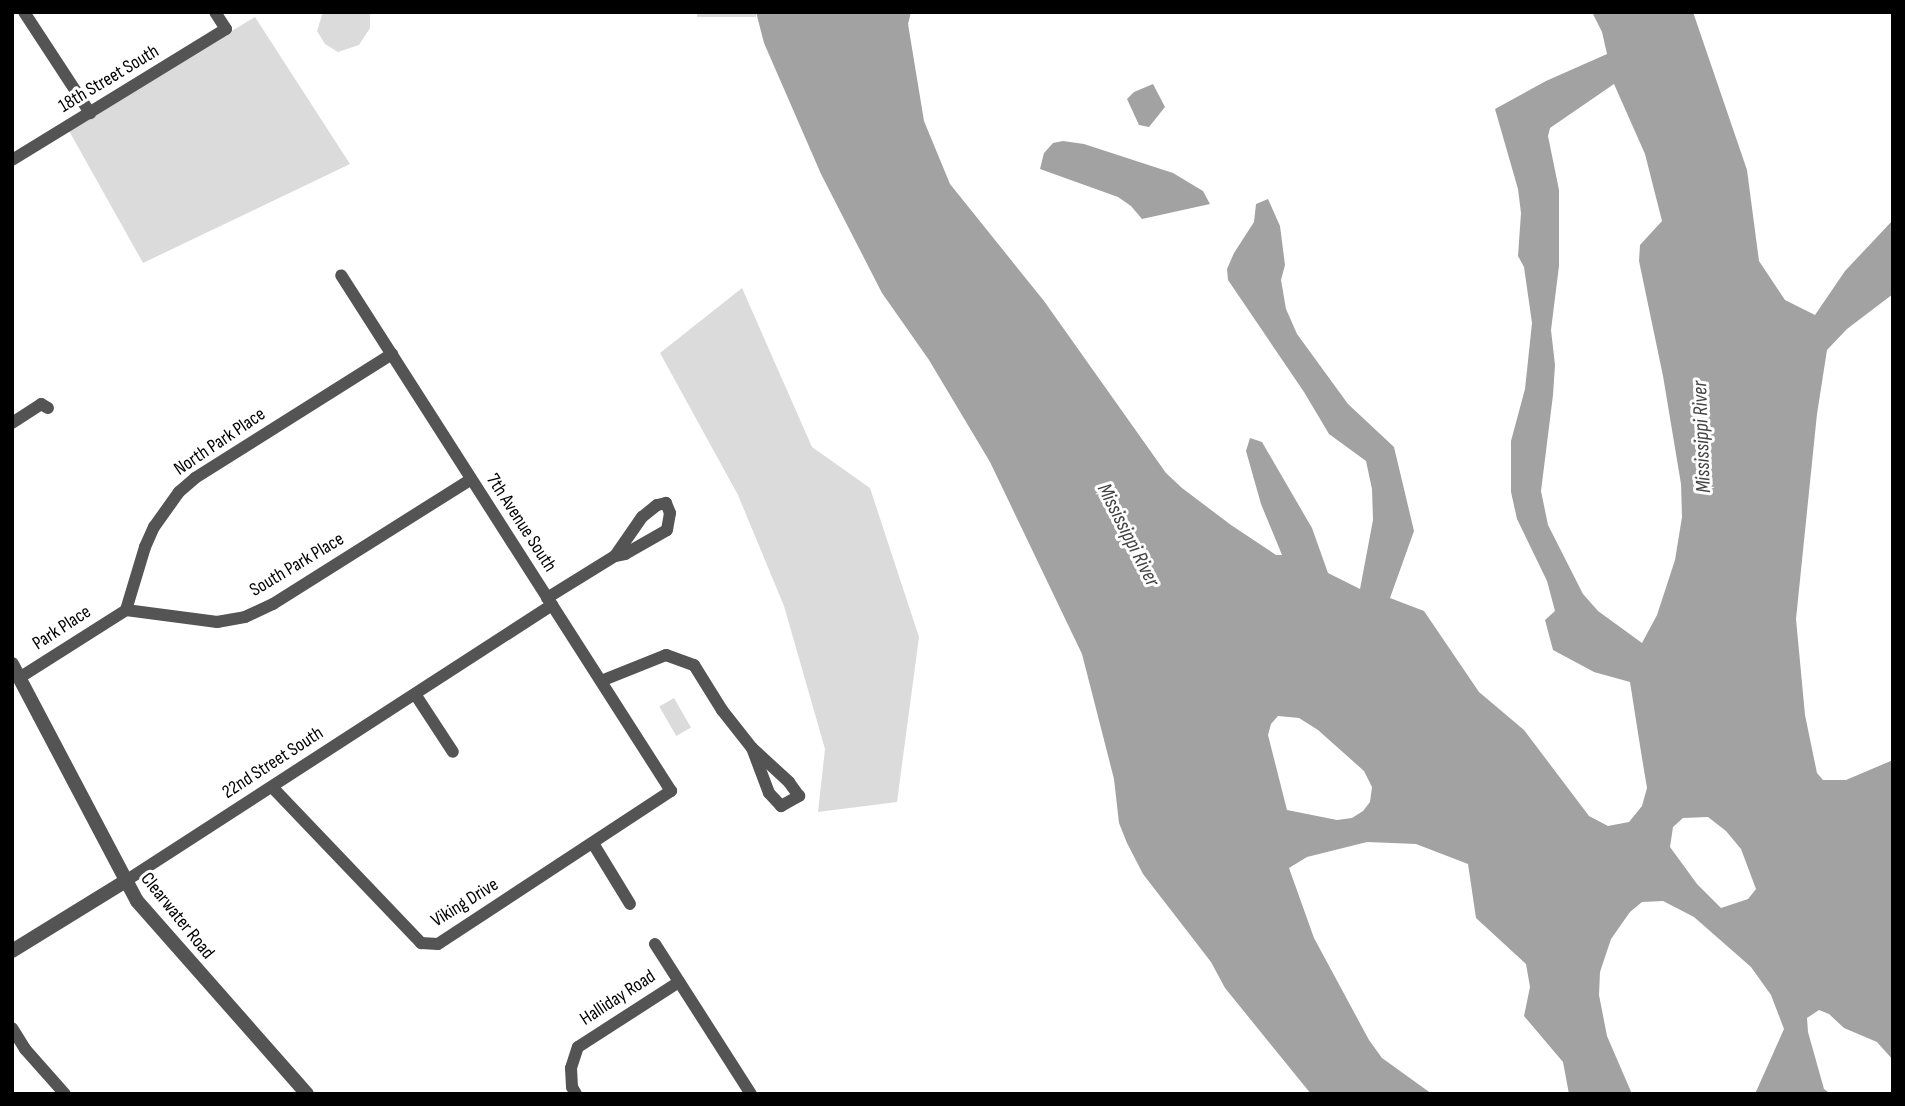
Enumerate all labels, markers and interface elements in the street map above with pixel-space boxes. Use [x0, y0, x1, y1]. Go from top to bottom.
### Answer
street label: 18th Street South [55, 40, 163, 118]
water label: Mississippi River [1687, 380, 1717, 494]
street label: North Park Place [170, 403, 270, 481]
street label: 7th Avenue South [481, 470, 561, 576]
water label: Mississippi River [1091, 479, 1165, 591]
street label: South Park Place [246, 528, 348, 602]
street label: Park Place [29, 601, 95, 655]
street label: 22nd Street South [218, 722, 328, 804]
street label: Clearwater Road [135, 868, 219, 964]
street label: Viking Drive [427, 874, 503, 932]
street label: Halliday Road [576, 965, 660, 1031]

